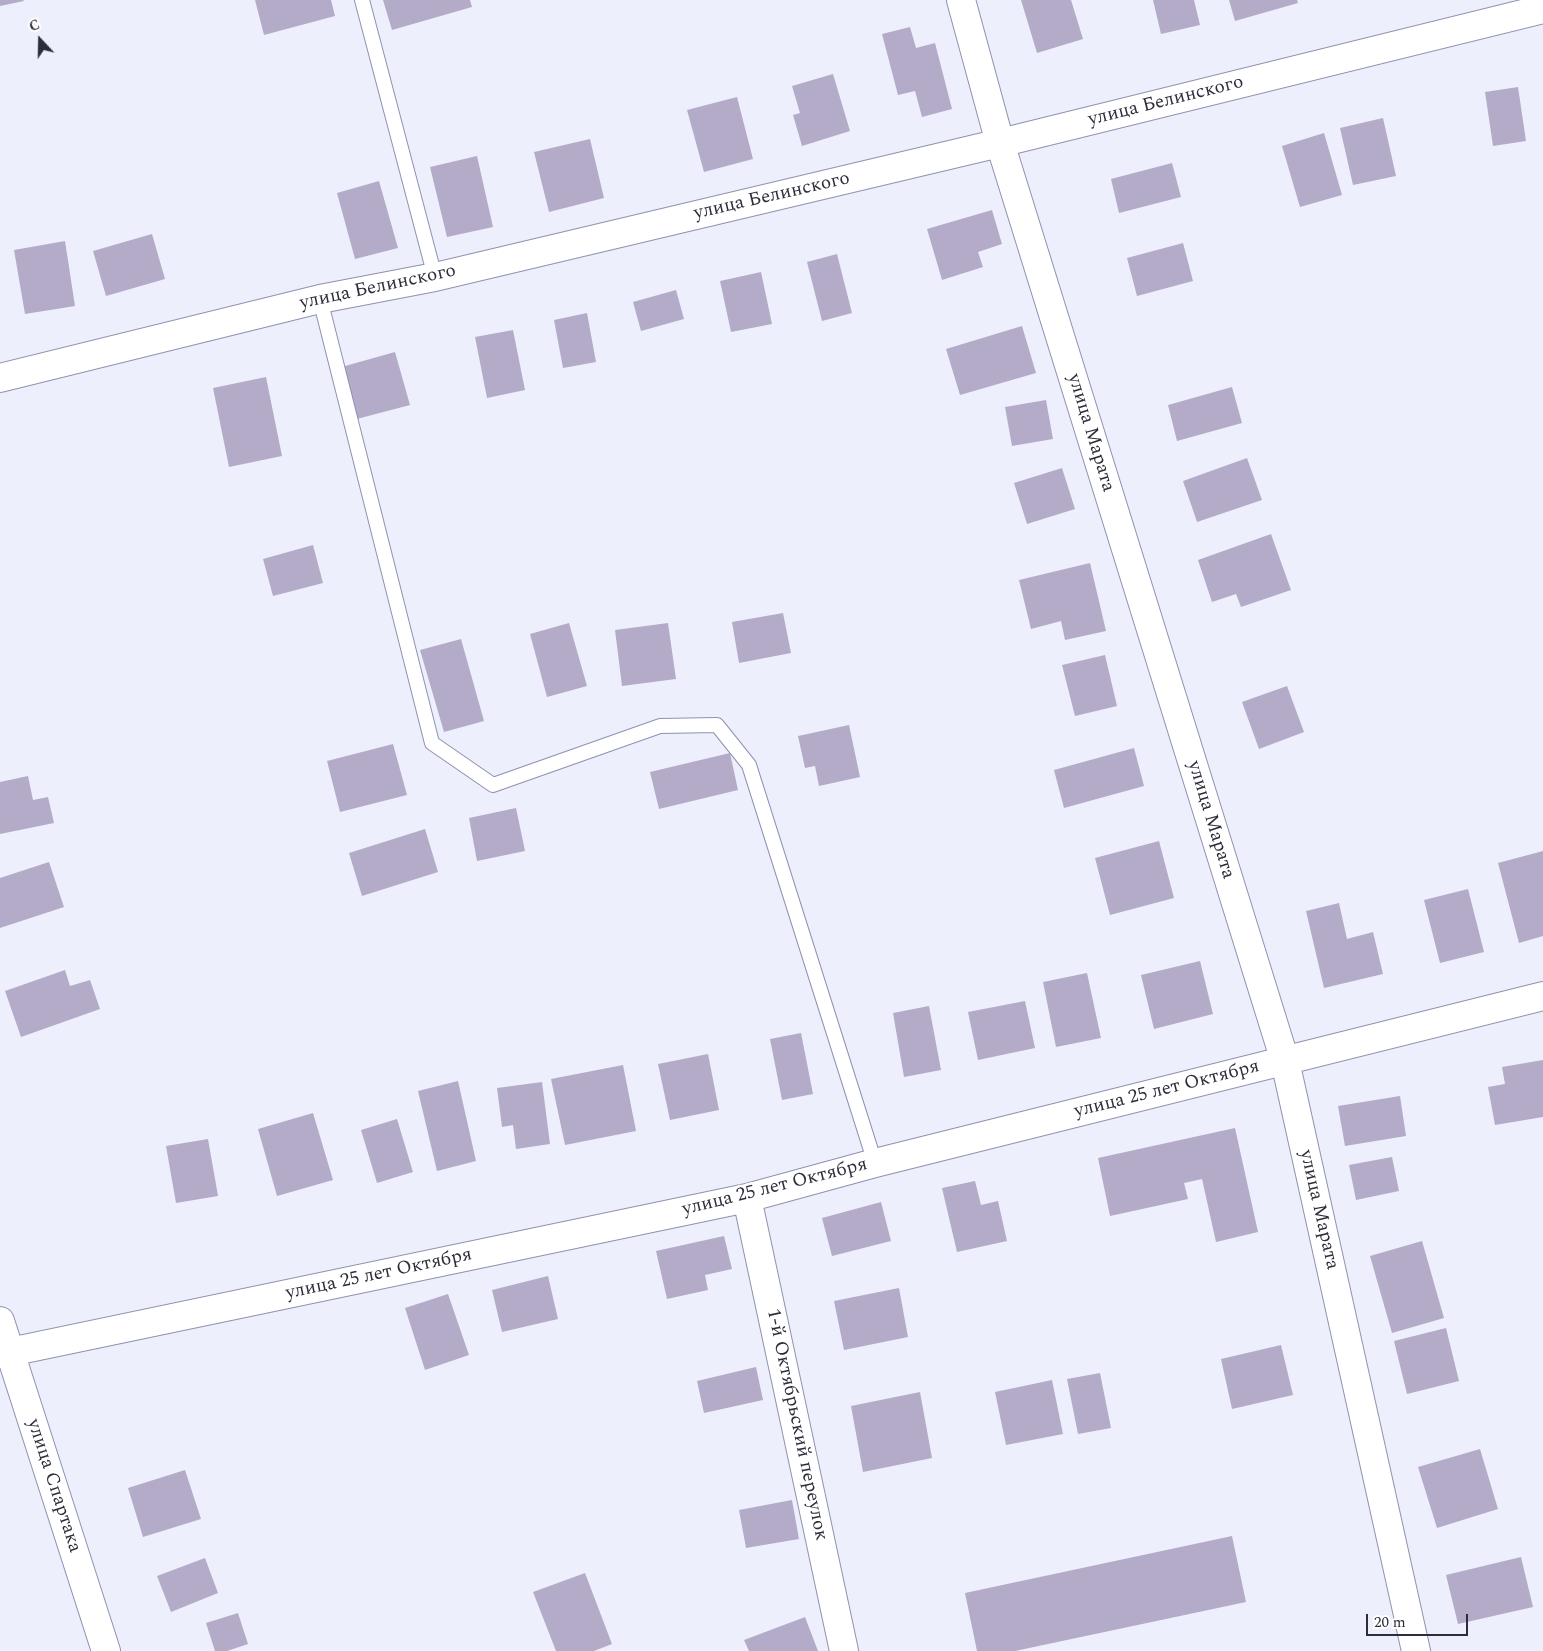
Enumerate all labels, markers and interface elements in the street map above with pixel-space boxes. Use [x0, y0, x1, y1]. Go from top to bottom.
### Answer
text: С [26, 14, 43, 37]
north arrow [15, 15, 65, 65]
street label: улица Белинского [1086, 72, 1246, 132]
street label: улица Белинского [692, 168, 852, 226]
street label: улица Белинского [298, 260, 458, 316]
street label: улица Марата [1061, 371, 1119, 495]
street label: улица Марата [1181, 758, 1239, 882]
street label: улица 25 лет Октября [1072, 1056, 1262, 1124]
street label: улица Марата [1293, 1148, 1343, 1272]
street label: улица 25 лет Октября [680, 1154, 870, 1222]
street label: улица 25 лет Октября [284, 1244, 474, 1306]
street label: 1-й Октябрьский переулок [760, 1307, 832, 1543]
street label: улица Спартака [21, 1416, 85, 1556]
scale bar [1368, 1604, 1470, 1636]
text: 20 m [1374, 1611, 1406, 1634]

